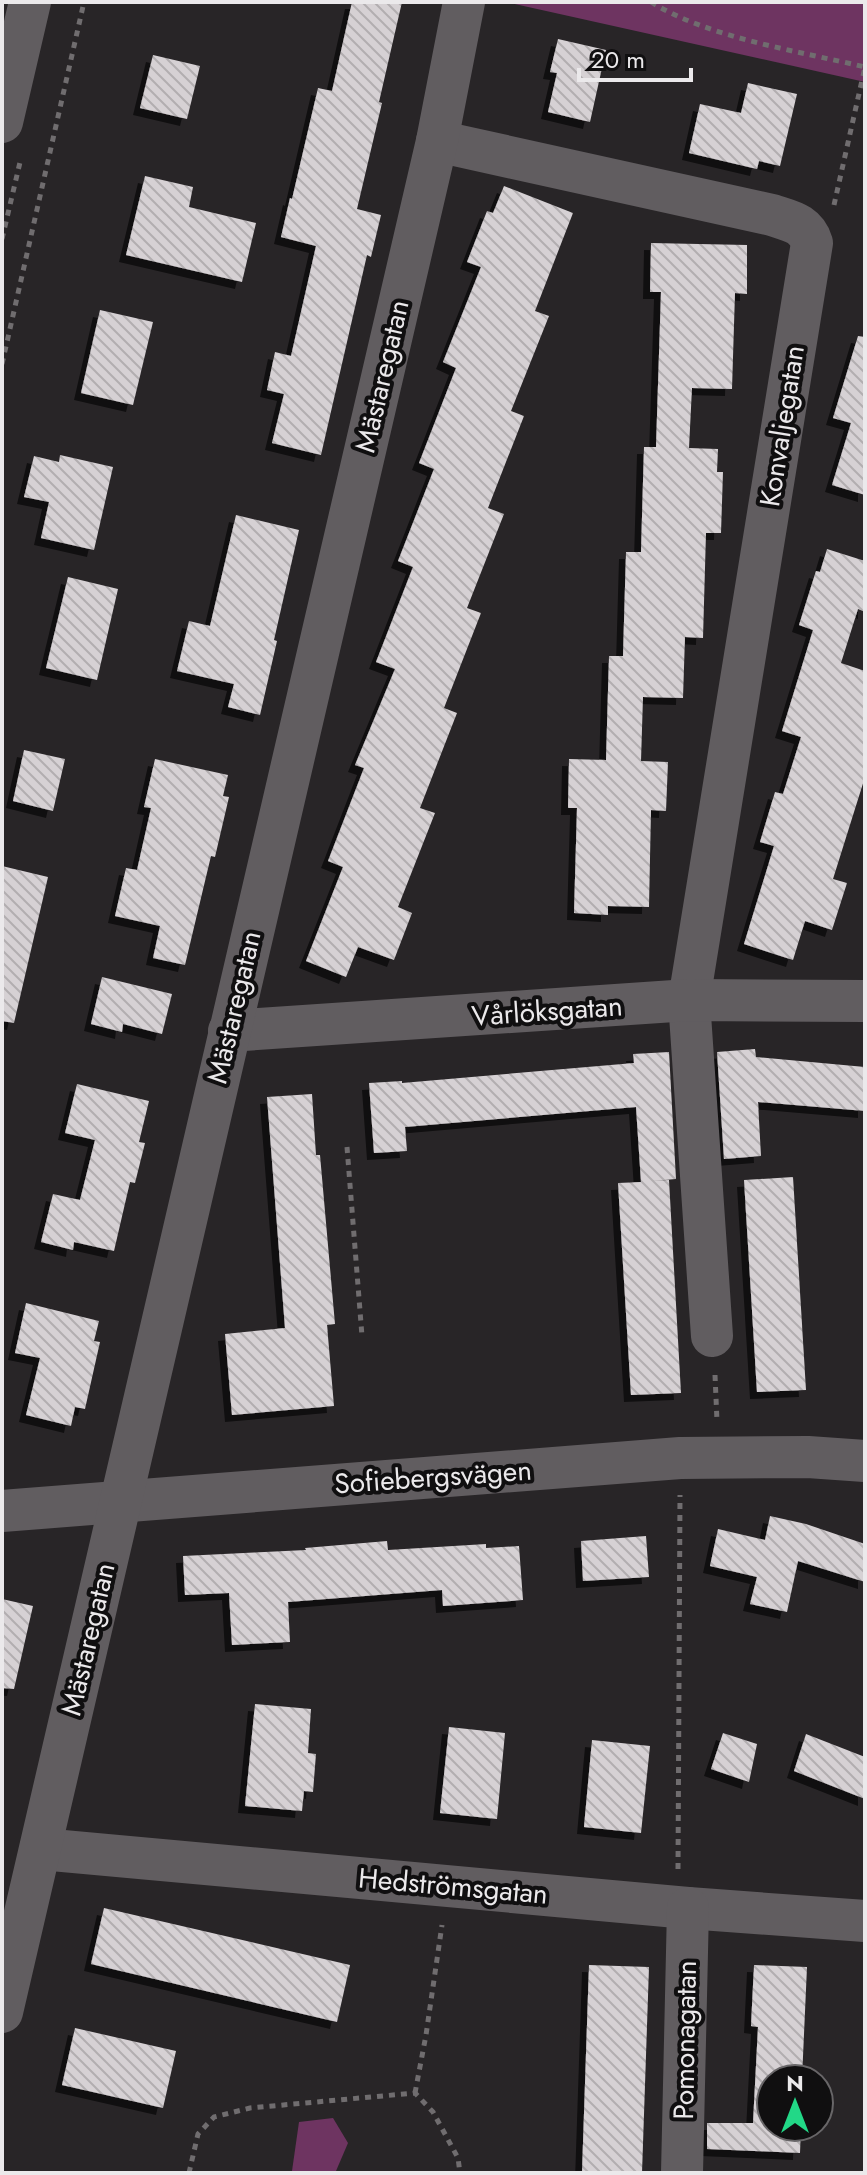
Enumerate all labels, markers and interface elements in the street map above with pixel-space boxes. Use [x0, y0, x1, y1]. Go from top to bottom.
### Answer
scale bar [579, 32, 691, 82]
text: 20 m [591, 42, 645, 77]
street label: Mästaregatan [345, 296, 419, 456]
street label: Konvaljegatan [749, 342, 815, 510]
street label: Mästaregatan [197, 927, 271, 1087]
street label: Vårlöksgatan [470, 985, 624, 1037]
street label: Sofiebergsvägen [333, 1450, 533, 1504]
street label: Mästaregatan [51, 1559, 125, 1719]
street label: Hedströmsgatan [356, 1857, 550, 1915]
street label: Pomonagatan [663, 1960, 707, 2120]
north arrow [755, 2063, 835, 2143]
text: N [786, 2067, 804, 2099]

